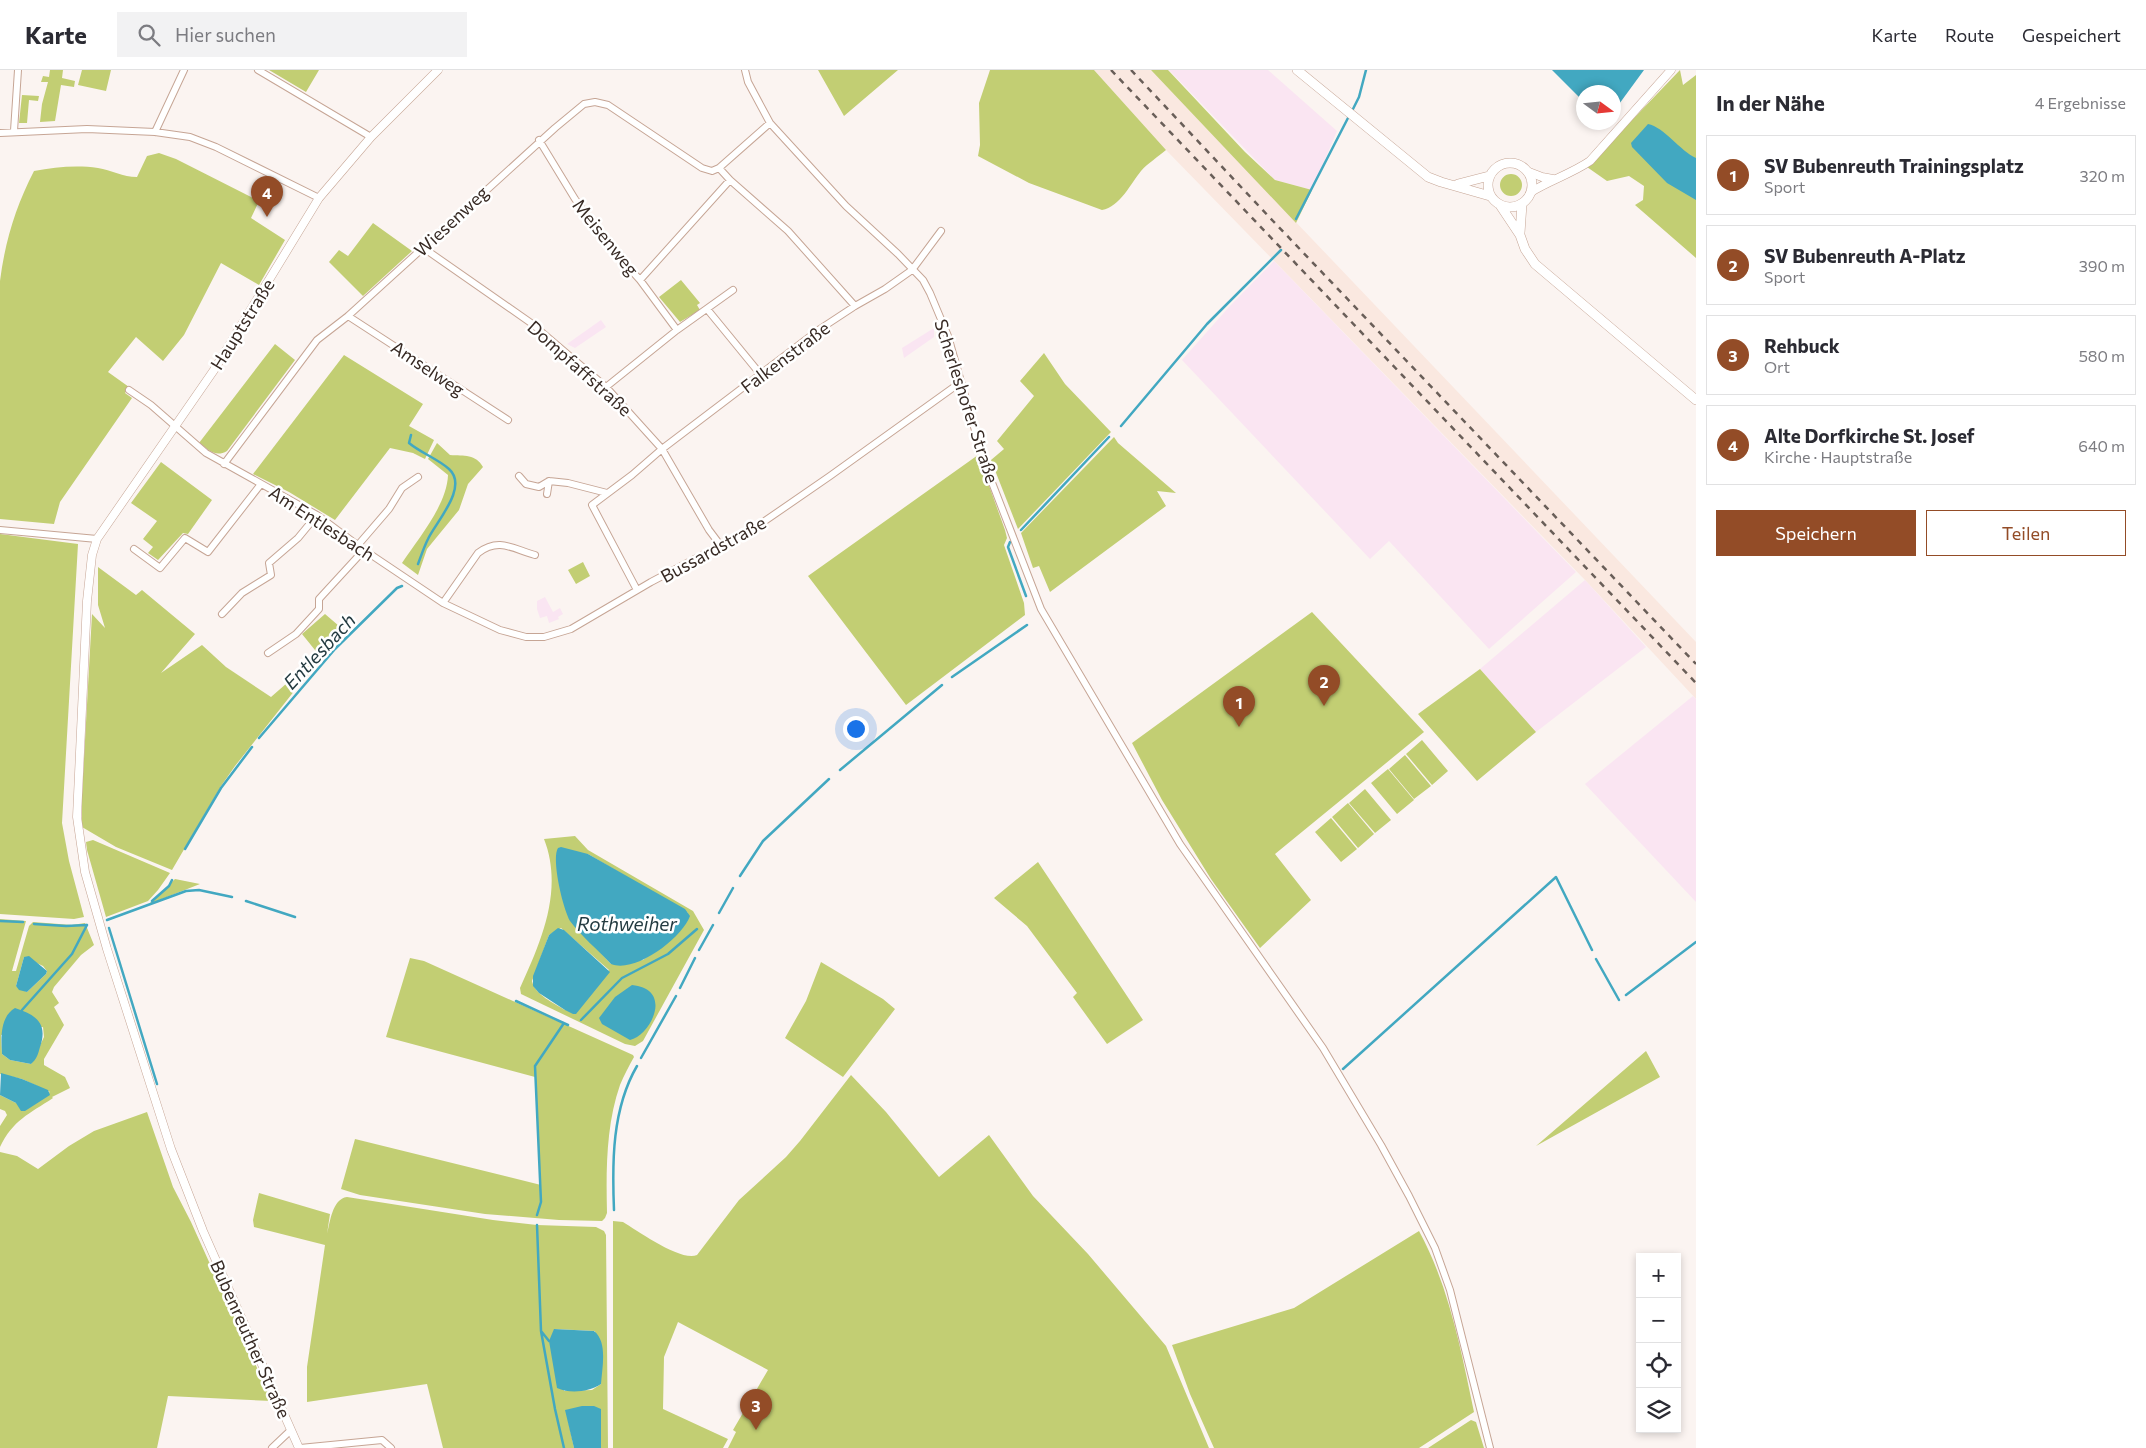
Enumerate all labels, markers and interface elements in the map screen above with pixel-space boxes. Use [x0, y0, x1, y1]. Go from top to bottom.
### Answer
search box [117, 12, 467, 57]
text: Karte [25, 20, 87, 49]
icon: search [135, 21, 163, 49]
text: Hier suchen [175, 23, 276, 46]
text: Karte [1872, 24, 1917, 46]
text: Route [1945, 24, 1994, 46]
text: Gespeichert [2022, 24, 2121, 46]
north arrow [1576, 85, 1621, 130]
text: In der Nähe [1716, 90, 1825, 115]
text: 4 Ergebnisse [2035, 93, 2126, 112]
text: SV Bubenreuth Trainingsplatz [1764, 154, 2024, 177]
text: 1 [1729, 166, 1737, 185]
text: 320 m [2080, 166, 2125, 185]
pin: 4 [251, 176, 283, 217]
text: Sport [1764, 177, 1805, 196]
street label: Wiesenweg [409, 181, 493, 261]
street label: Meisenweg [568, 194, 644, 280]
text: SV Bubenreuth A-Platz [1764, 244, 1966, 267]
text: 2 [1728, 256, 1738, 275]
text: 390 m [2079, 256, 2125, 275]
text: Sport [1764, 267, 1805, 286]
street label: Hauptstraße [205, 274, 279, 374]
street label: Dompfaffstraße [523, 316, 637, 420]
street label: Falkenstraße [736, 316, 834, 398]
street label: Scherleshofer Straße [930, 316, 1004, 486]
text: Rehbuck [1764, 334, 1840, 357]
street label: Amselweg [387, 335, 469, 401]
text: 3 [1728, 346, 1738, 365]
text: 580 m [2079, 346, 2125, 365]
text: Ort [1764, 357, 1790, 376]
text: Alte Dorfkirche St. Josef [1764, 424, 1975, 447]
text: 4 [1728, 436, 1738, 455]
text: 640 m [2078, 436, 2125, 455]
text: Kirche · Hauptstraße [1764, 447, 1912, 466]
street label: Am Entlesbach [265, 481, 379, 565]
button: Speichern [1716, 510, 1916, 556]
button: Teilen [1926, 510, 2126, 556]
street label: Bussardstraße [656, 511, 770, 587]
water label: Entlesbach [278, 608, 360, 694]
pin: 2 [1308, 665, 1340, 706]
pin: 1 [1223, 686, 1255, 727]
your location [843, 716, 869, 742]
water label: Rothweiher [577, 912, 678, 935]
map controls [1636, 1253, 1681, 1433]
button: + [1636, 1253, 1681, 1298]
street label: Bubenreuther Straße [206, 1256, 296, 1422]
button: − [1636, 1298, 1681, 1343]
button: locate [1636, 1343, 1681, 1388]
button: layers [1636, 1388, 1681, 1433]
pin: 3 [740, 1389, 772, 1430]

